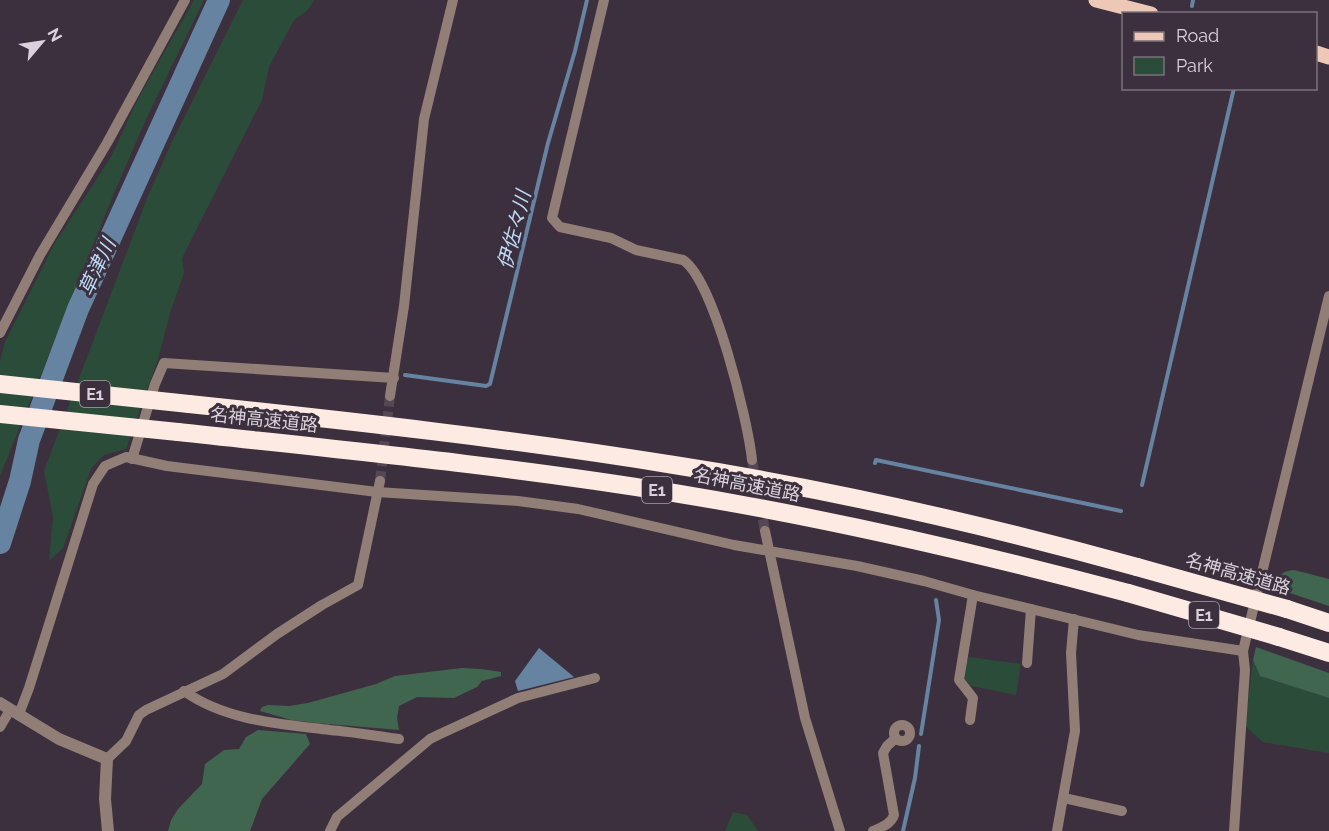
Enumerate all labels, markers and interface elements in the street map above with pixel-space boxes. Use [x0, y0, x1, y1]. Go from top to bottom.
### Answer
north arrow [12, 12, 72, 72]
legend [1122, 12, 1317, 90]
text: N [43, 25, 66, 45]
text: Road [1176, 25, 1219, 46]
text: Park [1176, 55, 1213, 76]
water label: 伊佐々川 [493, 186, 536, 272]
water label: 草津川 [73, 233, 121, 299]
road number: E1 [80, 381, 110, 407]
street label: 名神高速道路 [209, 403, 319, 436]
street label: 名神高速道路 [692, 464, 802, 505]
road number: E1 [642, 477, 672, 503]
street label: 名神高速道路 [1183, 549, 1293, 598]
road number: E1 [1189, 602, 1219, 628]

